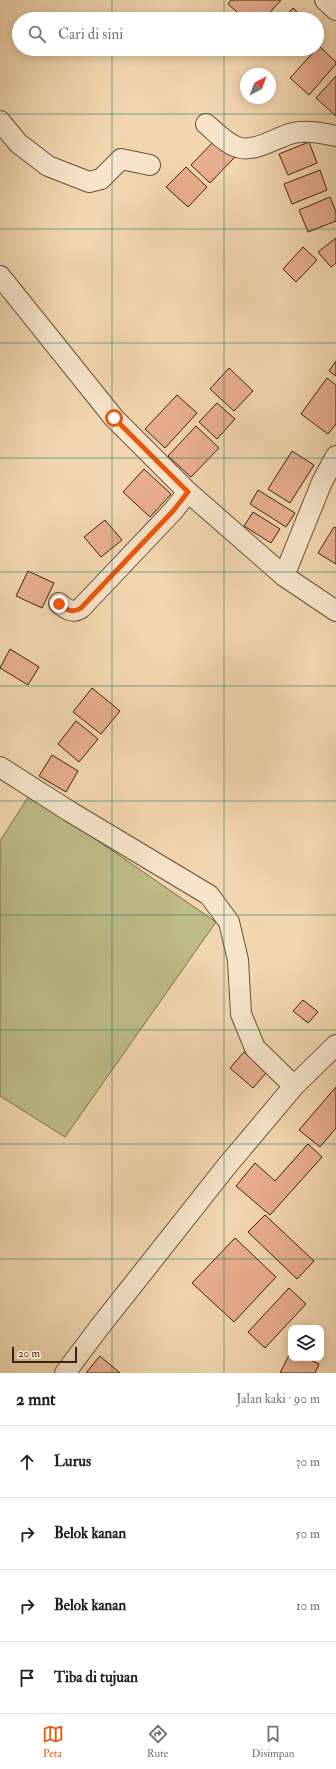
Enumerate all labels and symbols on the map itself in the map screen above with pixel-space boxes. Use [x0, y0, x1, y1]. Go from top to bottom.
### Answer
north arrow [240, 68, 276, 104]
route start [105, 409, 123, 427]
route end [50, 595, 68, 613]
scale bar [12, 1345, 77, 1364]

